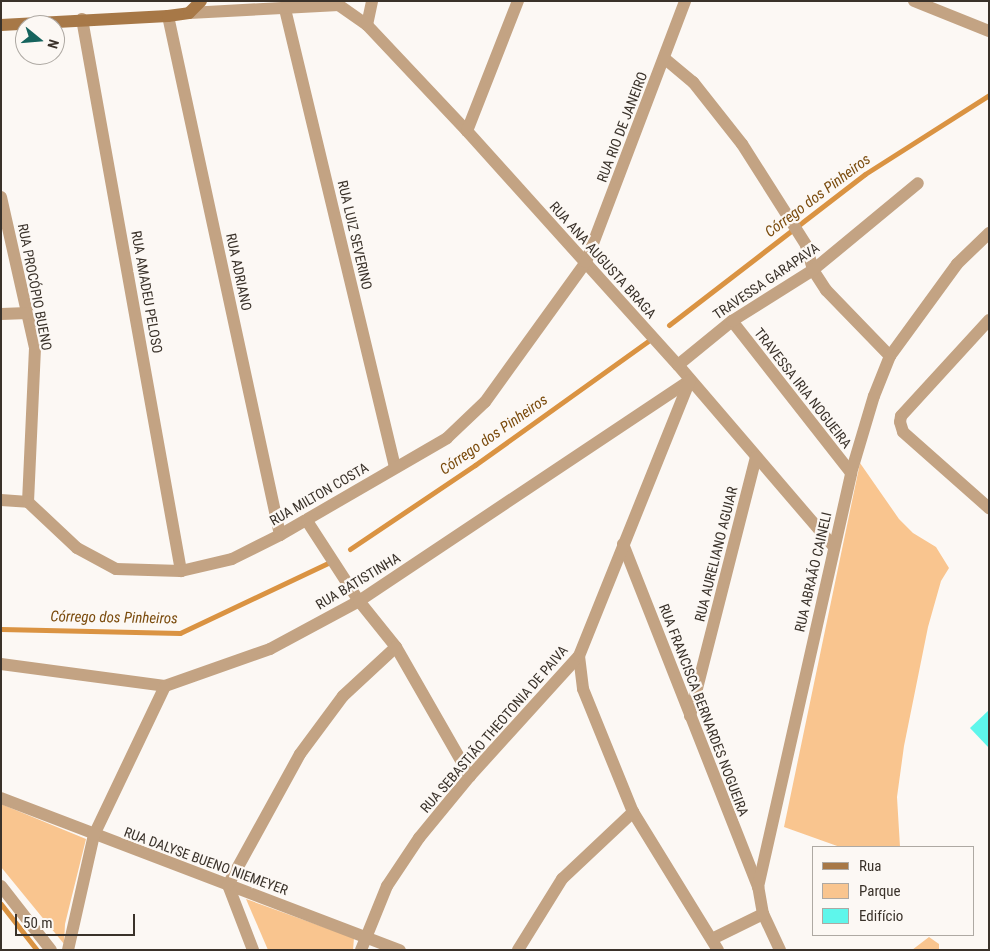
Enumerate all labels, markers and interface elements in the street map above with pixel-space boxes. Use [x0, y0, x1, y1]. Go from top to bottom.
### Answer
north arrow [15, 15, 65, 65]
text: N [44, 38, 62, 51]
street label: RUA RIO DE JANEIRO [593, 69, 651, 185]
water label: Córrego dos Pinheiros [762, 150, 874, 242]
street label: RUA LUIZ SEVERINO [334, 179, 376, 291]
street label: RUA ANA AUGUSTA BRAGA [546, 198, 660, 322]
street label: RUA PROCÓPIO BUENO [14, 222, 56, 352]
street label: RUA AMADEU PELOSO [128, 229, 166, 355]
street label: RUA ADRIANO [223, 232, 255, 312]
street label: TRAVESSA GARAPAVA [710, 239, 822, 323]
street label: TRAVESSA IRIA NOGUEIRA [751, 325, 855, 451]
water label: Córrego dos Pinheiros [437, 391, 551, 479]
street label: RUA MILTON COSTA [267, 459, 371, 529]
street label: RUA AURELIANO AGUIAR [691, 485, 741, 623]
street label: RUA ABRAÃO CAINELI [791, 510, 835, 634]
street label: RUA BATISTINHA [313, 549, 403, 613]
street label: RUA FRANCISCA BERNARDES NOGUEIRA [656, 601, 752, 819]
water label: Córrego dos Pinheiros [50, 608, 178, 628]
street label: RUA SEBASTIÃO THEOTONIA DE PAIVA [417, 642, 571, 816]
street label: RUA DALYSE BUENO NIEMEYER [122, 823, 290, 899]
legend [812, 846, 975, 936]
text: Rua [859, 857, 881, 875]
text: Parque [859, 882, 901, 900]
scale bar [18, 904, 138, 936]
text: Edifício [859, 907, 903, 925]
text: 50 m [23, 914, 53, 932]

